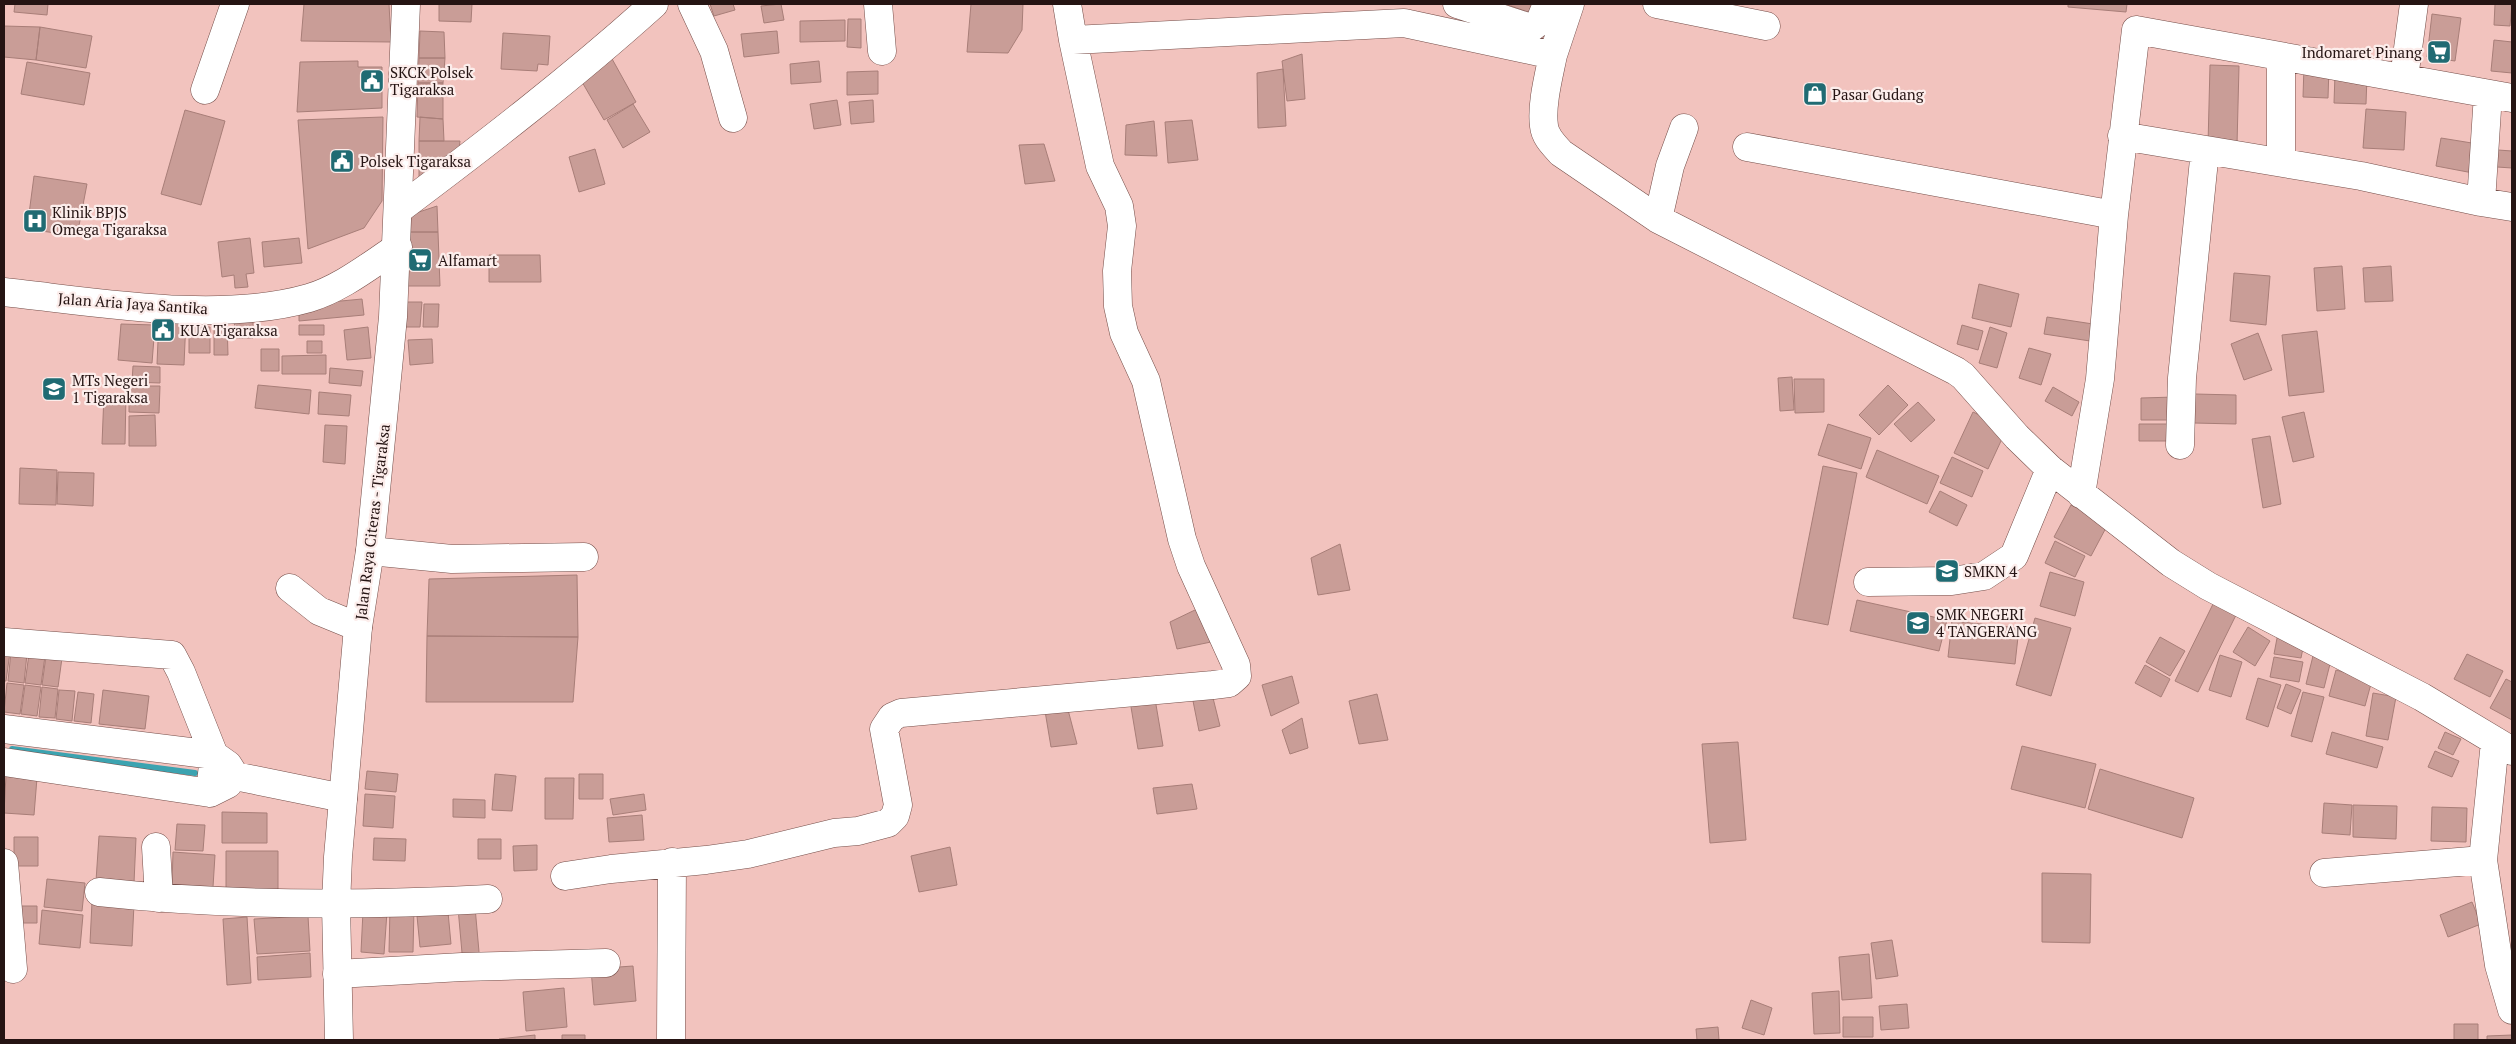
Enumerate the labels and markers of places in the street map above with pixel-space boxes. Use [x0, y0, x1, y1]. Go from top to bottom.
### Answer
supermarket icon: Indomaret Pinang [2426, 39, 2452, 65]
place label: Indomaret Pinang [2301, 42, 2423, 62]
place label: SKCK Polsek Tigaraksa [390, 62, 474, 99]
public building icon: SKCK Polsek Tigaraksa [359, 68, 385, 94]
shop icon: Pasar Gudang [1802, 81, 1828, 107]
place label: Pasar Gudang [1832, 84, 1925, 104]
public building icon: Polsek Tigaraksa [329, 148, 355, 174]
place label: Polsek Tigaraksa [360, 151, 472, 171]
place label: Klinik BPJS Omega Tigaraksa [52, 202, 168, 239]
hospital icon: Klinik BPJS Omega Tigaraksa [22, 208, 48, 234]
supermarket icon: Alfamart [407, 247, 433, 273]
place label: Alfamart [438, 250, 498, 270]
public building icon: KUA Tigaraksa [150, 317, 176, 343]
place label: KUA Tigaraksa [180, 320, 278, 340]
place label: MTs Negeri 1 Tigaraksa [72, 370, 148, 407]
school or university icon: MTs Negeri 1 Tigaraksa [41, 376, 67, 402]
school or university icon: SMKN 4 [1934, 558, 1960, 584]
place label: SMKN 4 [1964, 561, 2017, 581]
place label: SMK NEGERI 4 TANGERANG [1936, 604, 2038, 641]
school or university icon: SMK NEGERI 4 TANGERANG [1905, 610, 1931, 636]

